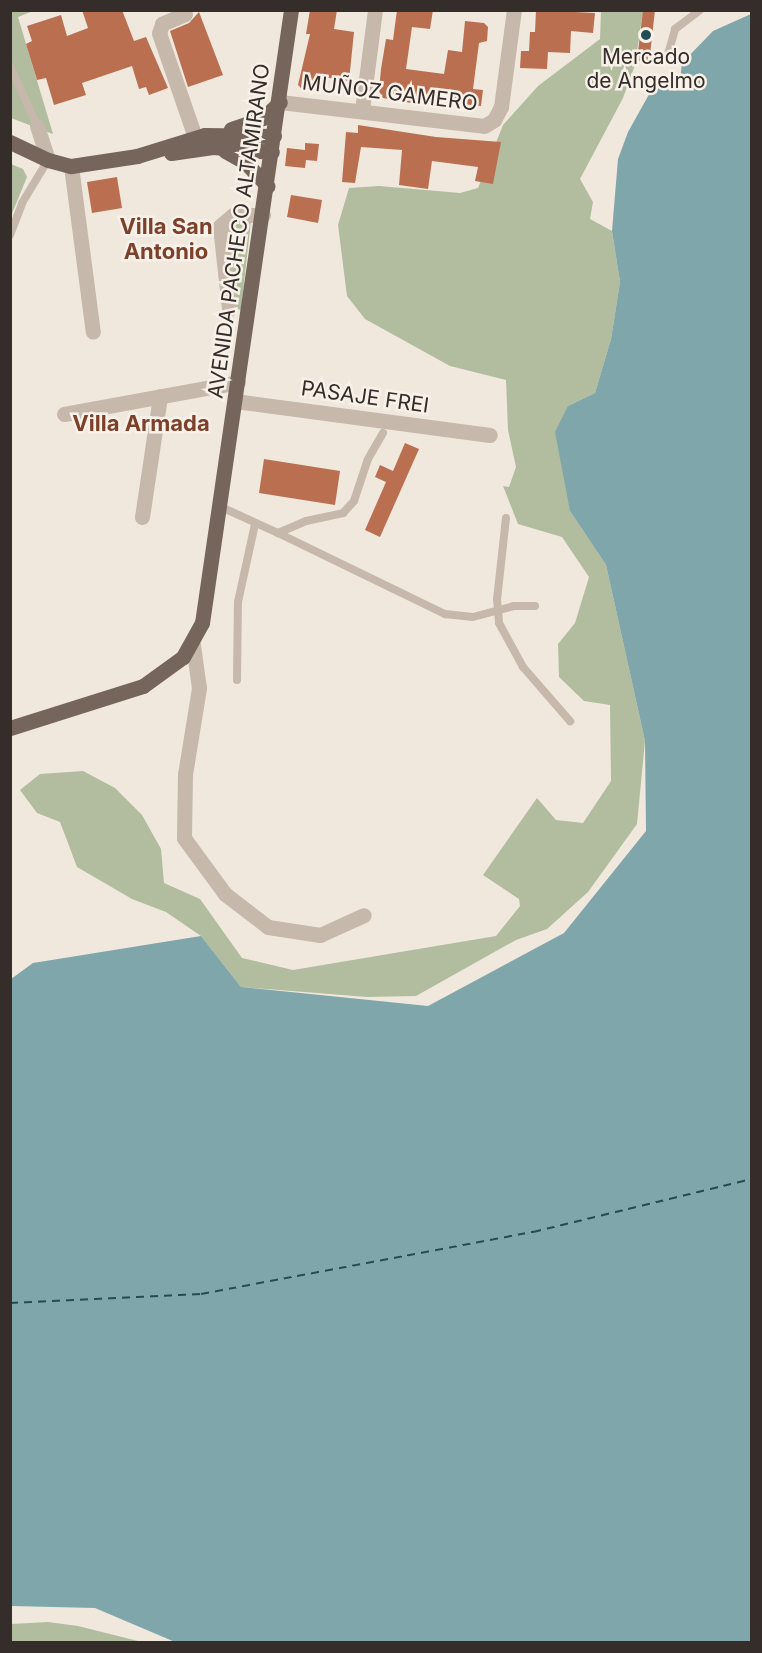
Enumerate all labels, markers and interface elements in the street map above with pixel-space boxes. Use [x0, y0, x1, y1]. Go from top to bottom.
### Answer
marker: Mercado de Angelmo [639, 28, 653, 42]
place label: Mercado de Angelmo [586, 44, 706, 94]
street label: AVENIDA PACHECO ALTAMIRANO [203, 62, 275, 400]
street label: MUÑOZ GAMERO [301, 70, 479, 116]
district label: Villa San Antonio [119, 213, 213, 264]
street label: PASAJE FREI [299, 376, 431, 418]
district label: Villa Armada [72, 411, 210, 437]

